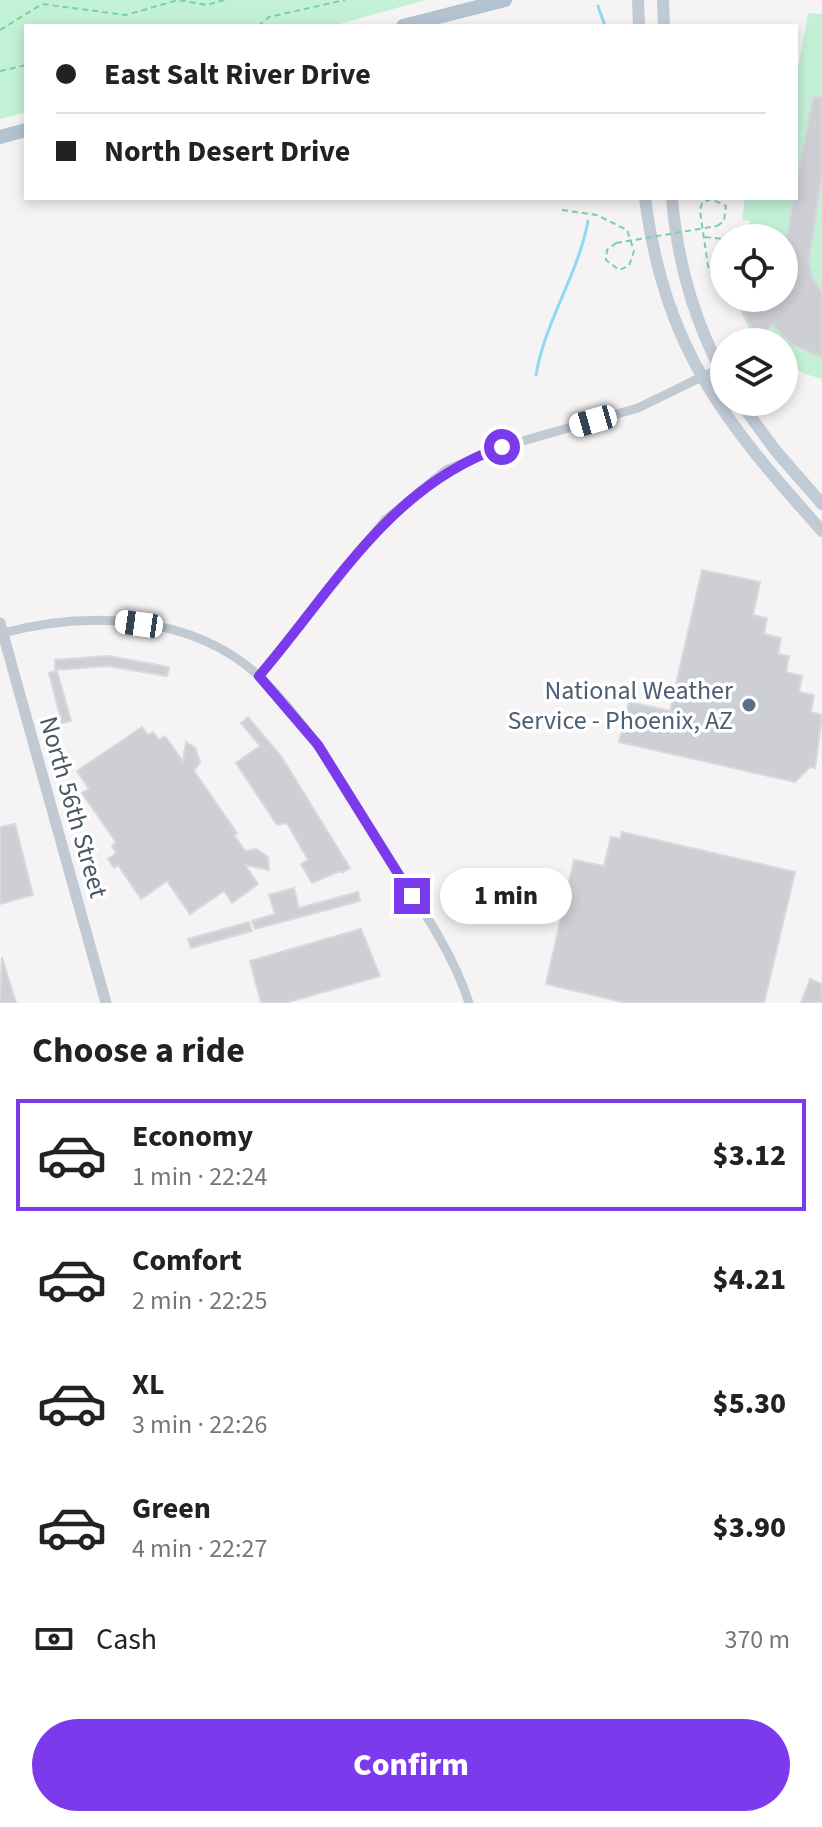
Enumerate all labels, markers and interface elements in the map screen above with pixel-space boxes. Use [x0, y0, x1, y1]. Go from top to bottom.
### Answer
text: East Salt River Drive [104, 53, 371, 96]
text: North Desert Drive [104, 130, 350, 173]
map controls [710, 224, 798, 416]
button: locate [710, 224, 798, 312]
button: layers [710, 328, 798, 416]
car [567, 403, 619, 439]
route start [484, 429, 520, 465]
car [114, 609, 164, 639]
place label: National Weather Service - Phoenix, AZ [507, 672, 734, 739]
marker: National Weather Service - Phoenix, AZ [740, 696, 758, 714]
street label: North 56th Street [30, 712, 117, 902]
callout: 1 min [440, 868, 572, 924]
text: 1 min [474, 877, 538, 914]
route end [394, 878, 430, 914]
text: Choose a ride [32, 1025, 245, 1076]
text: Economy [132, 1115, 253, 1158]
icon: car [36, 1119, 108, 1191]
text: $3.12 [713, 1134, 786, 1177]
text: 1 min · 22:24 [132, 1158, 267, 1195]
text: Comfort [132, 1239, 242, 1282]
icon: car [36, 1243, 108, 1315]
text: $4.21 [713, 1258, 786, 1301]
text: 2 min · 22:25 [132, 1282, 267, 1319]
text: XL [132, 1363, 165, 1406]
icon: car [36, 1367, 108, 1439]
text: $5.30 [713, 1382, 786, 1425]
text: 3 min · 22:26 [132, 1406, 267, 1443]
text: Green [132, 1487, 211, 1530]
icon: car [36, 1491, 108, 1563]
text: $3.90 [713, 1506, 786, 1549]
text: 4 min · 22:27 [132, 1530, 267, 1567]
icon: cash [32, 1617, 76, 1661]
text: Cash [96, 1618, 157, 1661]
text: 370 m [724, 1621, 790, 1658]
button: Confirm [32, 1719, 790, 1811]

